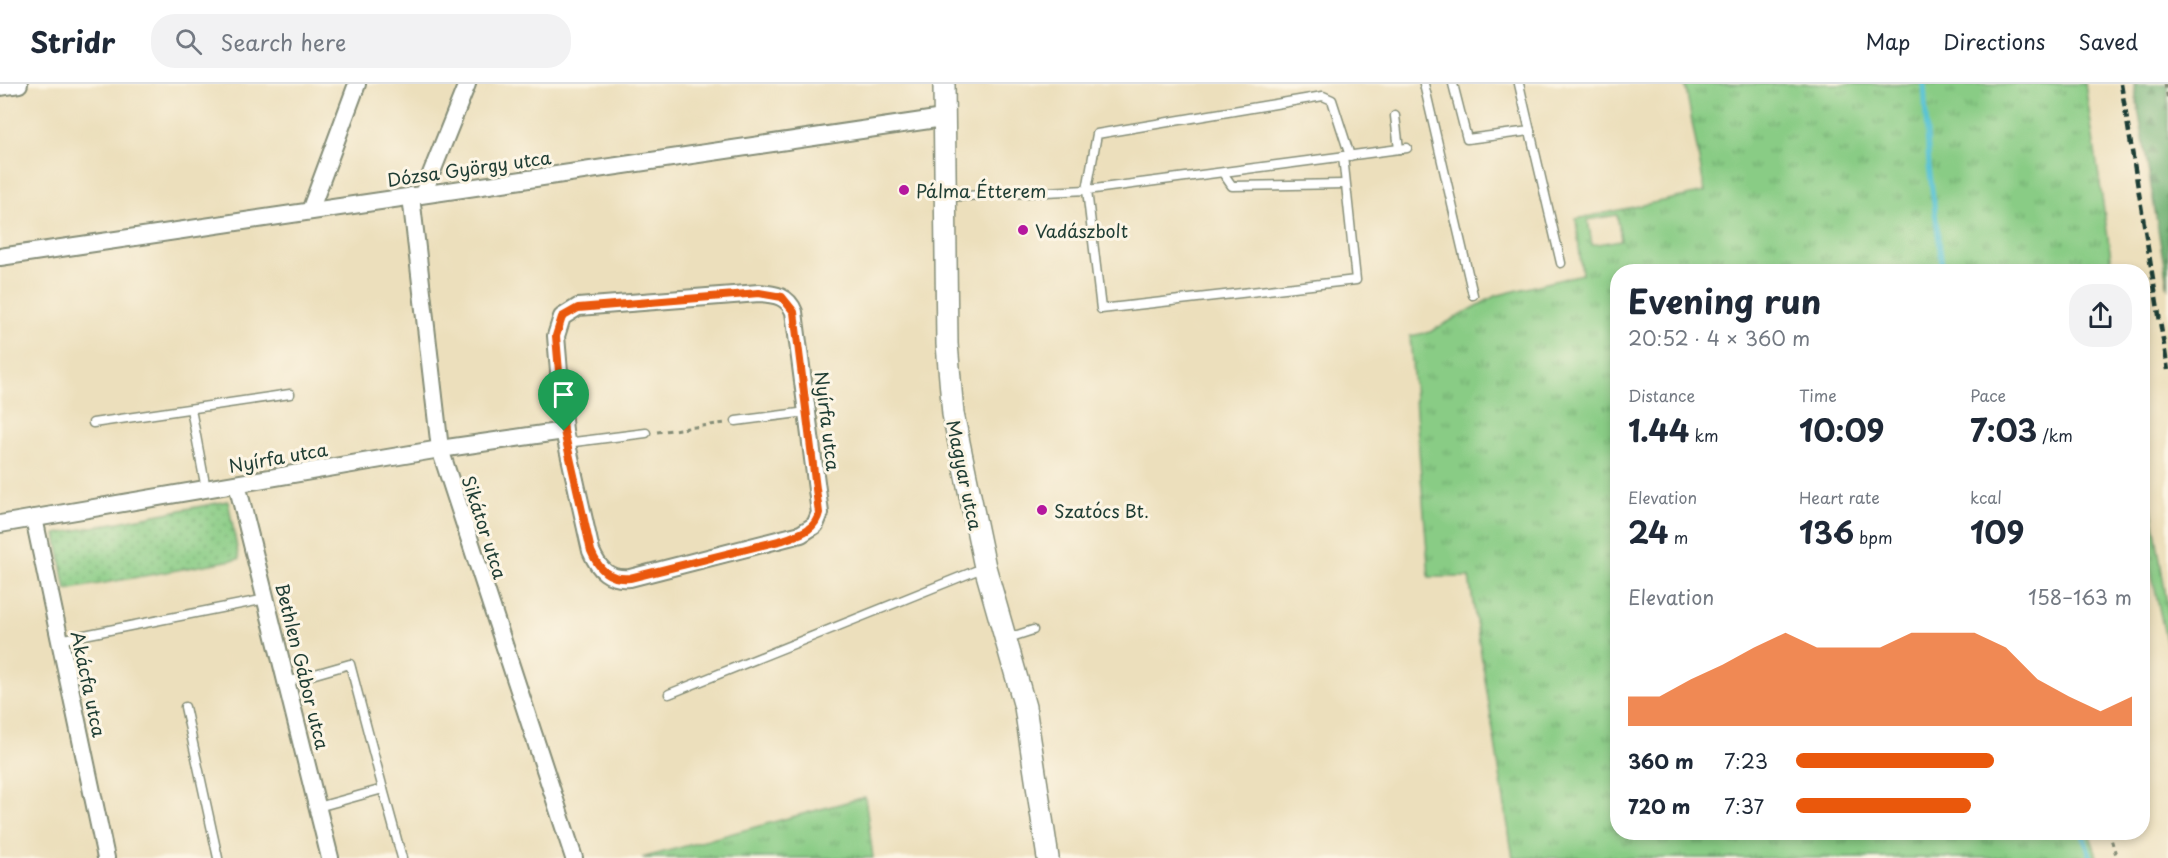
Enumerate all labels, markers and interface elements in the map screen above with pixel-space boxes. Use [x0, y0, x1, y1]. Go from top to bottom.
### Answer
search box [151, 14, 571, 68]
text: Stridr [30, 20, 115, 63]
icon: search [172, 25, 205, 58]
text: Search here [220, 25, 346, 58]
text: Map [1865, 25, 1910, 57]
text: Directions [1943, 25, 2045, 57]
text: Saved [2078, 25, 2138, 57]
street label: Dózsa György utca [385, 143, 554, 193]
place label: Pálma Étterem [916, 177, 1046, 204]
marker: Pálma Étterem [897, 183, 911, 197]
place label: Vadászbolt [1035, 217, 1128, 244]
marker: Vadászbolt [1016, 223, 1030, 237]
text: Evening run [1628, 275, 1821, 325]
button: share [2069, 284, 2132, 347]
text: 20:52 · 4 × 360 m [1628, 323, 1810, 353]
pin [538, 369, 589, 431]
street label: Nyírfa utca [809, 370, 848, 473]
icon: arrive [547, 378, 580, 411]
text: Distance [1628, 383, 1695, 407]
text: Time [1799, 383, 1837, 407]
text: Pace [1970, 383, 2006, 407]
text: 1.44 [1628, 407, 1689, 452]
text: 10:09 [1799, 407, 1885, 452]
text: 7:03 [1970, 407, 2037, 452]
street label: Magyar utca [940, 417, 990, 533]
text: km [1689, 423, 1719, 447]
text: /km [2037, 423, 2073, 447]
street label: Nyírfa utca [226, 435, 330, 479]
street label: Sikátor utca [456, 472, 514, 582]
text: Elevation [1628, 485, 1697, 509]
text: Heart rate [1799, 485, 1880, 509]
text: kcal [1970, 485, 2002, 509]
place label: Szatócs Bt. [1054, 497, 1149, 524]
marker: Szatócs Bt. [1035, 503, 1049, 517]
text: 24 [1628, 509, 1668, 554]
text: 136 [1799, 509, 1854, 554]
text: 109 [1970, 509, 2024, 554]
text: m [1668, 525, 1688, 549]
text: bpm [1854, 525, 1892, 549]
street label: Bethlen Gábor utca [269, 580, 337, 752]
text: Elevation [1628, 582, 1714, 612]
text: 158–163 m [2028, 582, 2132, 612]
street label: Akácfa utca [65, 628, 114, 740]
text: 360 m [1628, 746, 1694, 776]
text: 7:23 [1724, 746, 1768, 776]
text: 720 m [1628, 791, 1690, 821]
text: 7:37 [1724, 791, 1764, 821]

